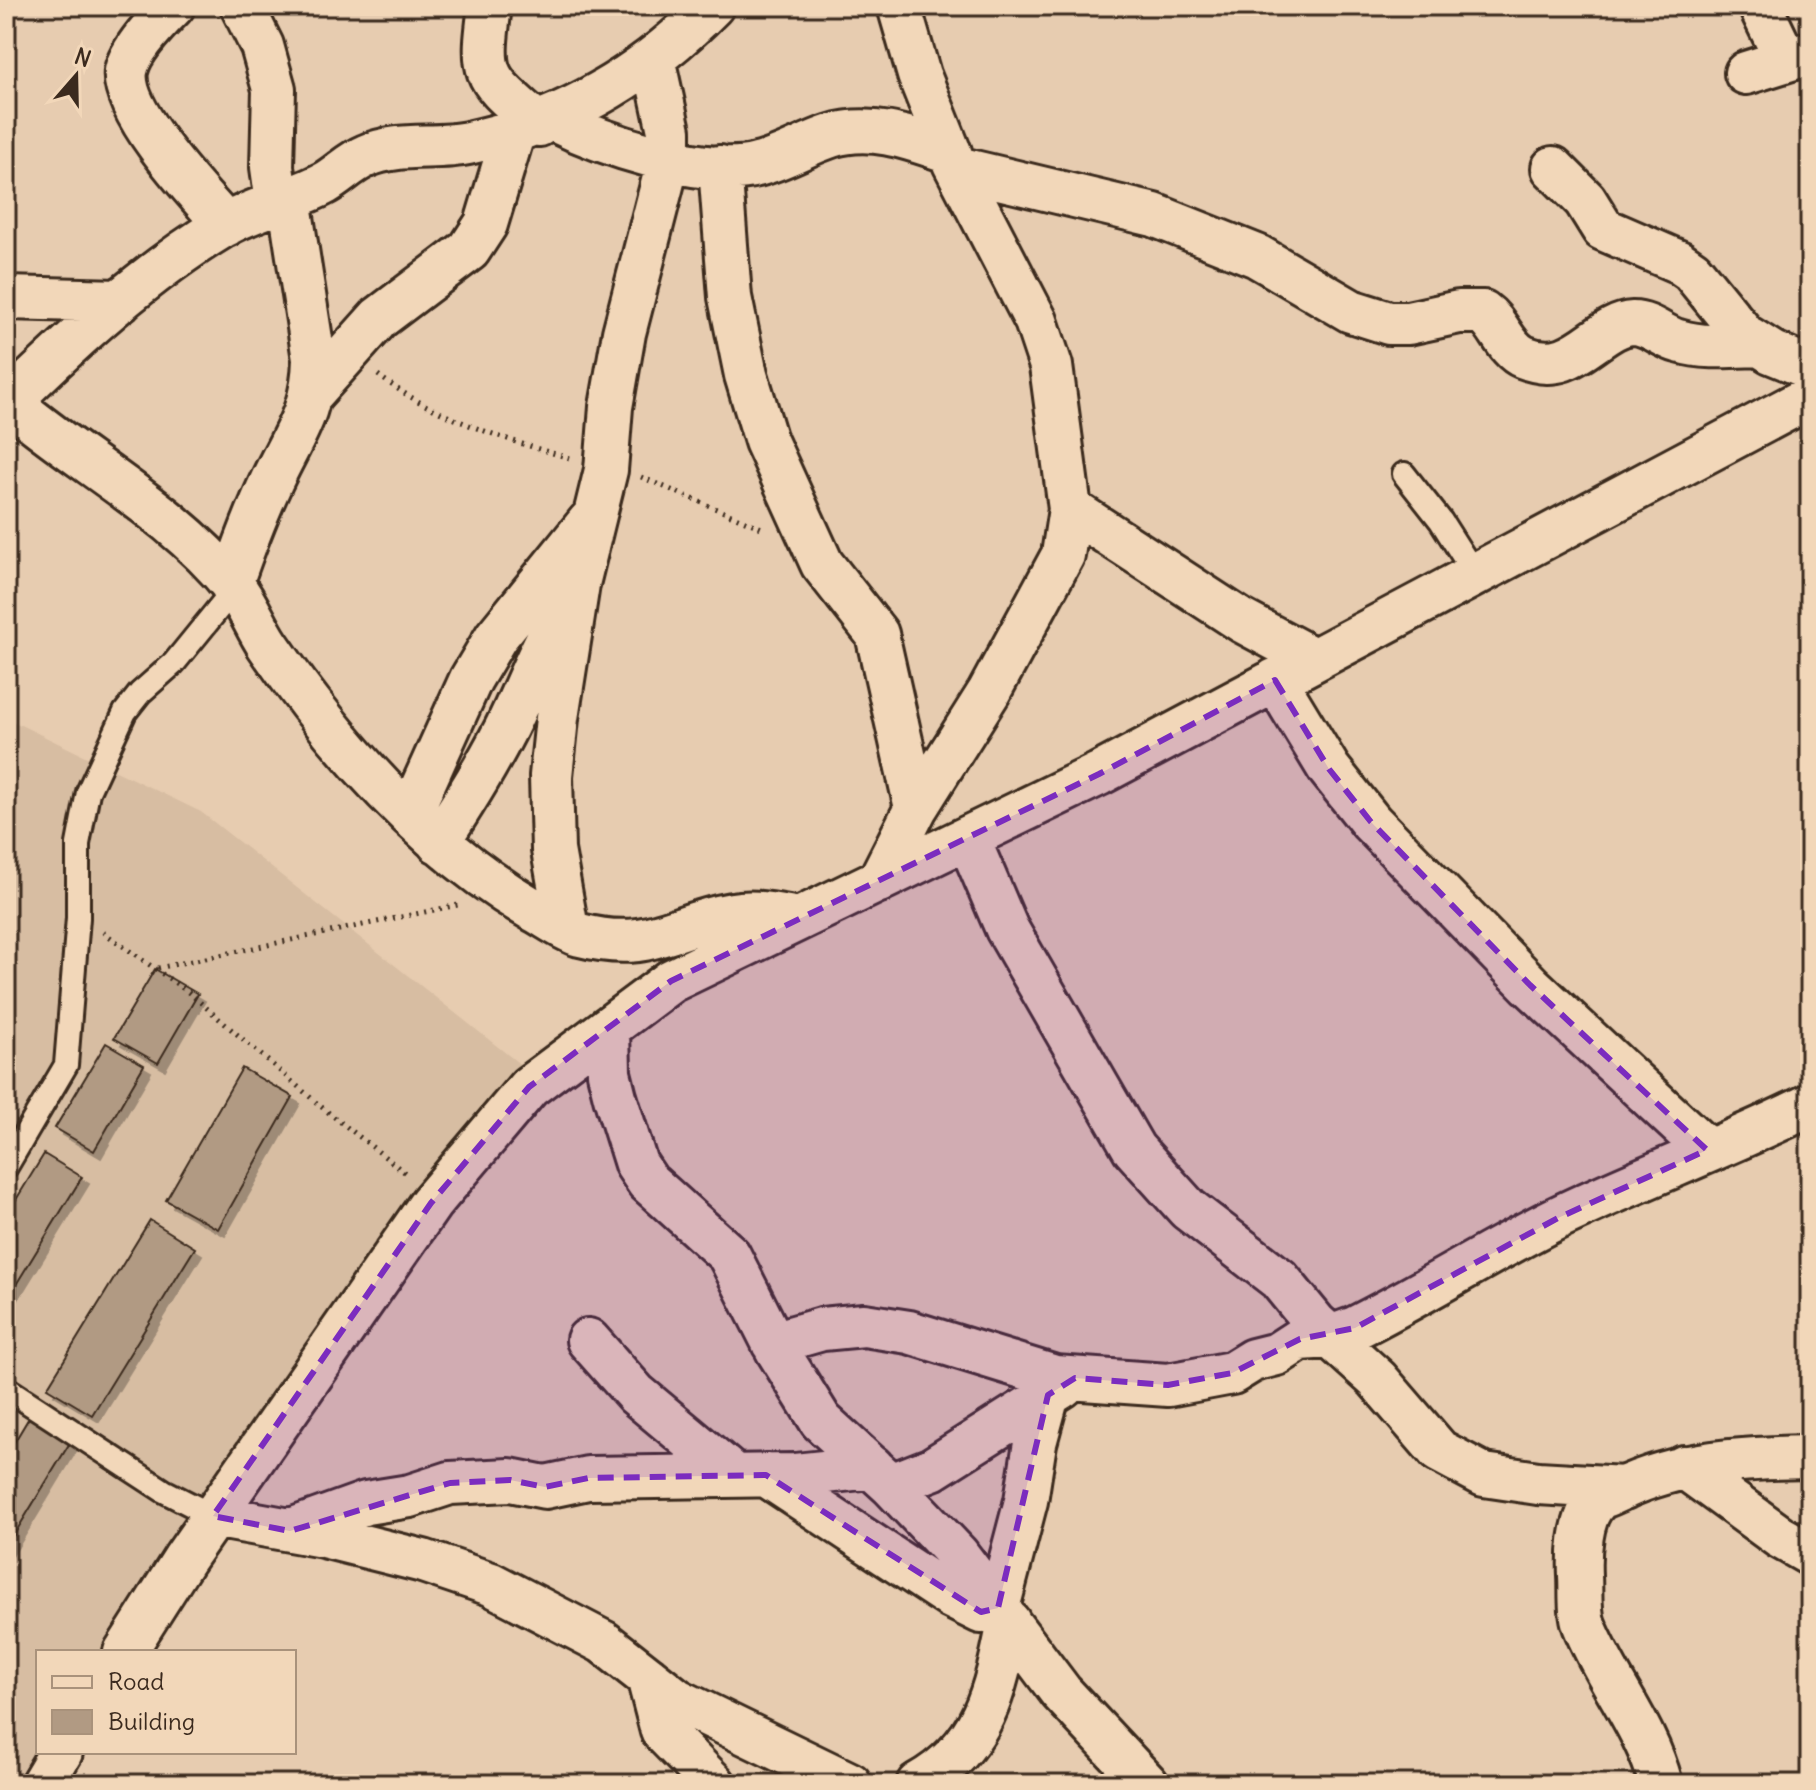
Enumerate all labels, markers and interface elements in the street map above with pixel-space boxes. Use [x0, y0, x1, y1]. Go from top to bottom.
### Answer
north arrow [36, 36, 116, 116]
text: N [71, 41, 95, 73]
legend [36, 1650, 296, 1754]
text: Road [108, 1666, 164, 1696]
text: Building [108, 1706, 195, 1736]

